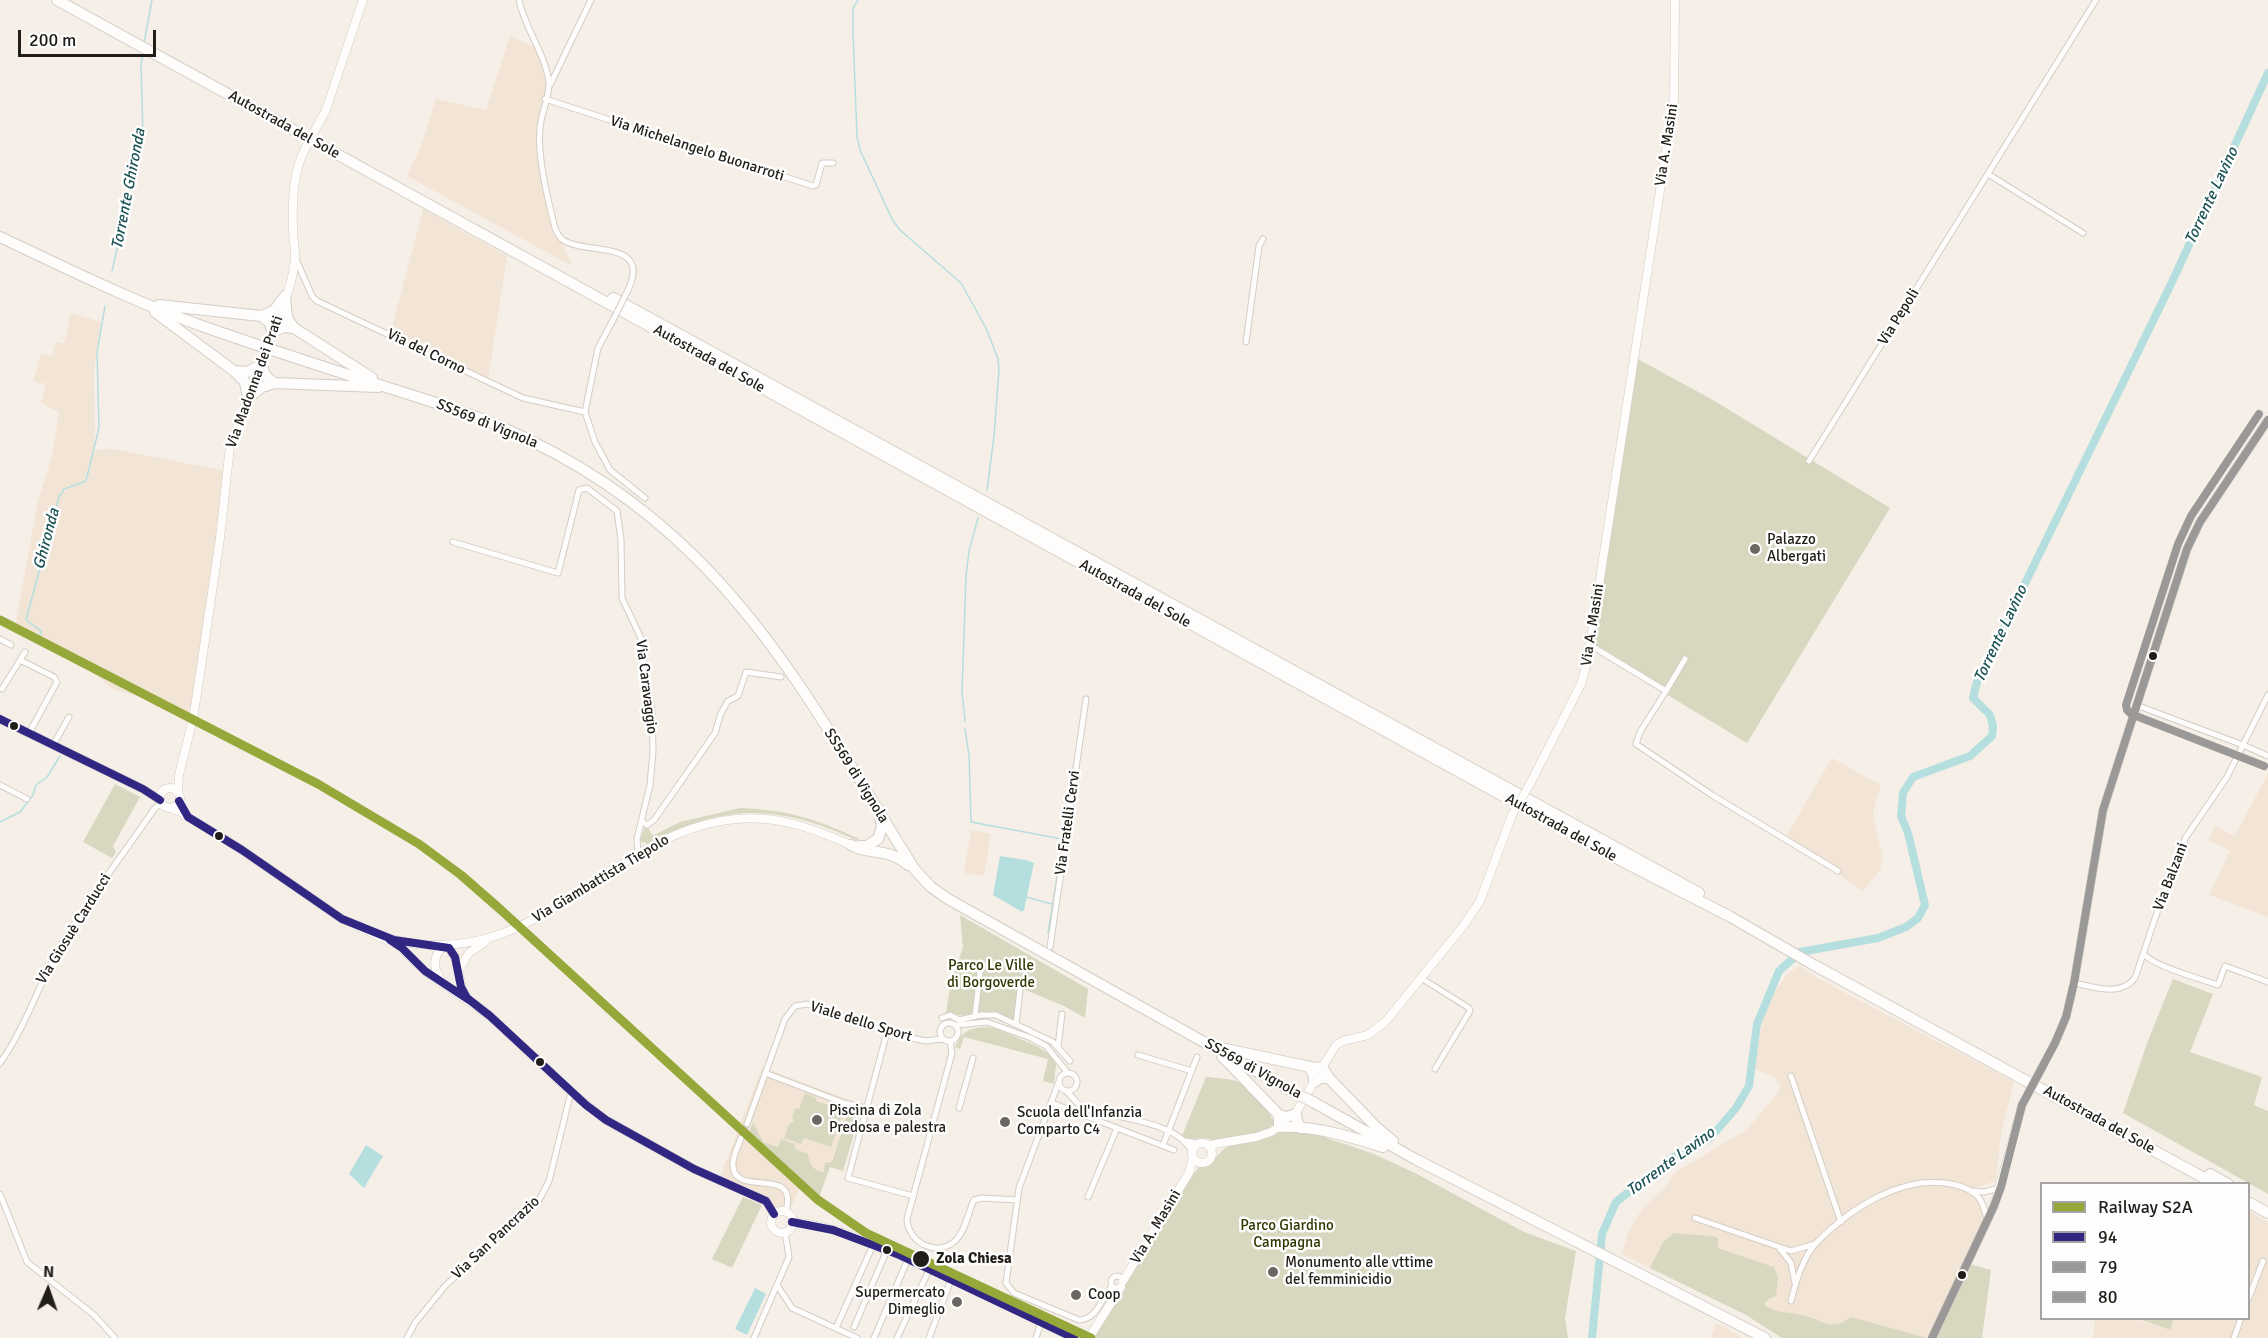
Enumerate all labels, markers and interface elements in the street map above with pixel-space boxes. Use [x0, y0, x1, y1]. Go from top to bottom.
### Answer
scale bar [21, 18, 159, 56]
text: 200 m [29, 29, 76, 51]
street label: Autostrada del Sole [225, 87, 343, 163]
street label: Via A. Masini [1652, 103, 1682, 187]
street label: Via Michelangelo Buonarroti [608, 112, 786, 186]
water label: Torrente Ghironda [108, 127, 150, 251]
water label: Torrente Lavino [2181, 145, 2243, 247]
street label: Via Pepoli [1875, 285, 1923, 349]
street label: Via Madonna dei Prati [223, 313, 287, 451]
street label: Autostrada del Sole [650, 321, 768, 397]
street label: Via del Corno [384, 325, 468, 379]
street label: SS569 di Vignola [433, 395, 541, 453]
water label: Ghironda [30, 506, 64, 572]
place label: Palazzo Albergati [1767, 531, 1826, 566]
marker: Palazzo Albergati [1748, 542, 1762, 556]
street label: Autostrada del Sole [1076, 556, 1194, 632]
street label: Via A. Masini [1578, 583, 1608, 667]
water label: Torrente Lavino [1970, 583, 2032, 685]
street label: Via Caravaggio [631, 639, 661, 735]
unlabelled marker [2147, 650, 2159, 662]
unlabelled marker [8, 720, 20, 732]
street label: SS569 di Vignola [820, 725, 892, 827]
street label: Via Fratelli Cervi [1052, 769, 1084, 877]
street label: Autostrada del Sole [1502, 790, 1620, 866]
unlabelled marker [213, 830, 225, 842]
street label: Via Giambattista Tiepolo [529, 831, 673, 927]
street label: Via Balzani [2150, 840, 2192, 914]
street label: Via Giosuè Carducci [33, 870, 115, 988]
park label: Parco Le Ville di Borgoverde [947, 957, 1035, 992]
street label: Viale dello Sport [808, 998, 914, 1046]
street label: SS569 di Vignola [1201, 1035, 1305, 1103]
unlabelled marker [534, 1056, 546, 1068]
street label: Autostrada del Sole [2040, 1082, 2158, 1158]
place label: Piscina di Zola Predosa e palestra [829, 1102, 946, 1137]
place label: Scuola dell'Infanzia Comparto C4 [1017, 1104, 1142, 1139]
marker: Piscina di Zola Predosa e palestra [810, 1113, 824, 1127]
marker: Scuola dell'Infanzia Comparto C4 [998, 1115, 1012, 1129]
water label: Torrente Lavino [1623, 1124, 1719, 1200]
legend [2040, 1182, 2250, 1320]
street label: Via A. Masini [1127, 1187, 1185, 1267]
street label: Via San Pancrazio [448, 1193, 544, 1283]
text: Railway S2A [2098, 1196, 2193, 1218]
park label: Parco Giardino Campagna [1240, 1217, 1334, 1252]
text: 94 [2098, 1226, 2117, 1248]
unlabelled marker [881, 1244, 893, 1256]
marker: Zola Chiesa [911, 1249, 931, 1269]
place label: Zola Chiesa [936, 1250, 1012, 1268]
place label: Monumento alle vttime del femminicidio [1285, 1254, 1433, 1289]
text: 79 [2098, 1256, 2117, 1278]
north arrow [18, 1260, 78, 1320]
text: N [43, 1262, 55, 1282]
marker: Monumento alle vttime del femminicidio [1266, 1265, 1280, 1279]
unlabelled marker [1956, 1269, 1968, 1281]
place label: Supermercato Dimeglio [855, 1284, 945, 1319]
place label: Coop [1088, 1286, 1120, 1304]
text: 80 [2098, 1286, 2117, 1308]
marker: Coop [1069, 1288, 1083, 1302]
marker: Supermercato Dimeglio [950, 1295, 964, 1309]

